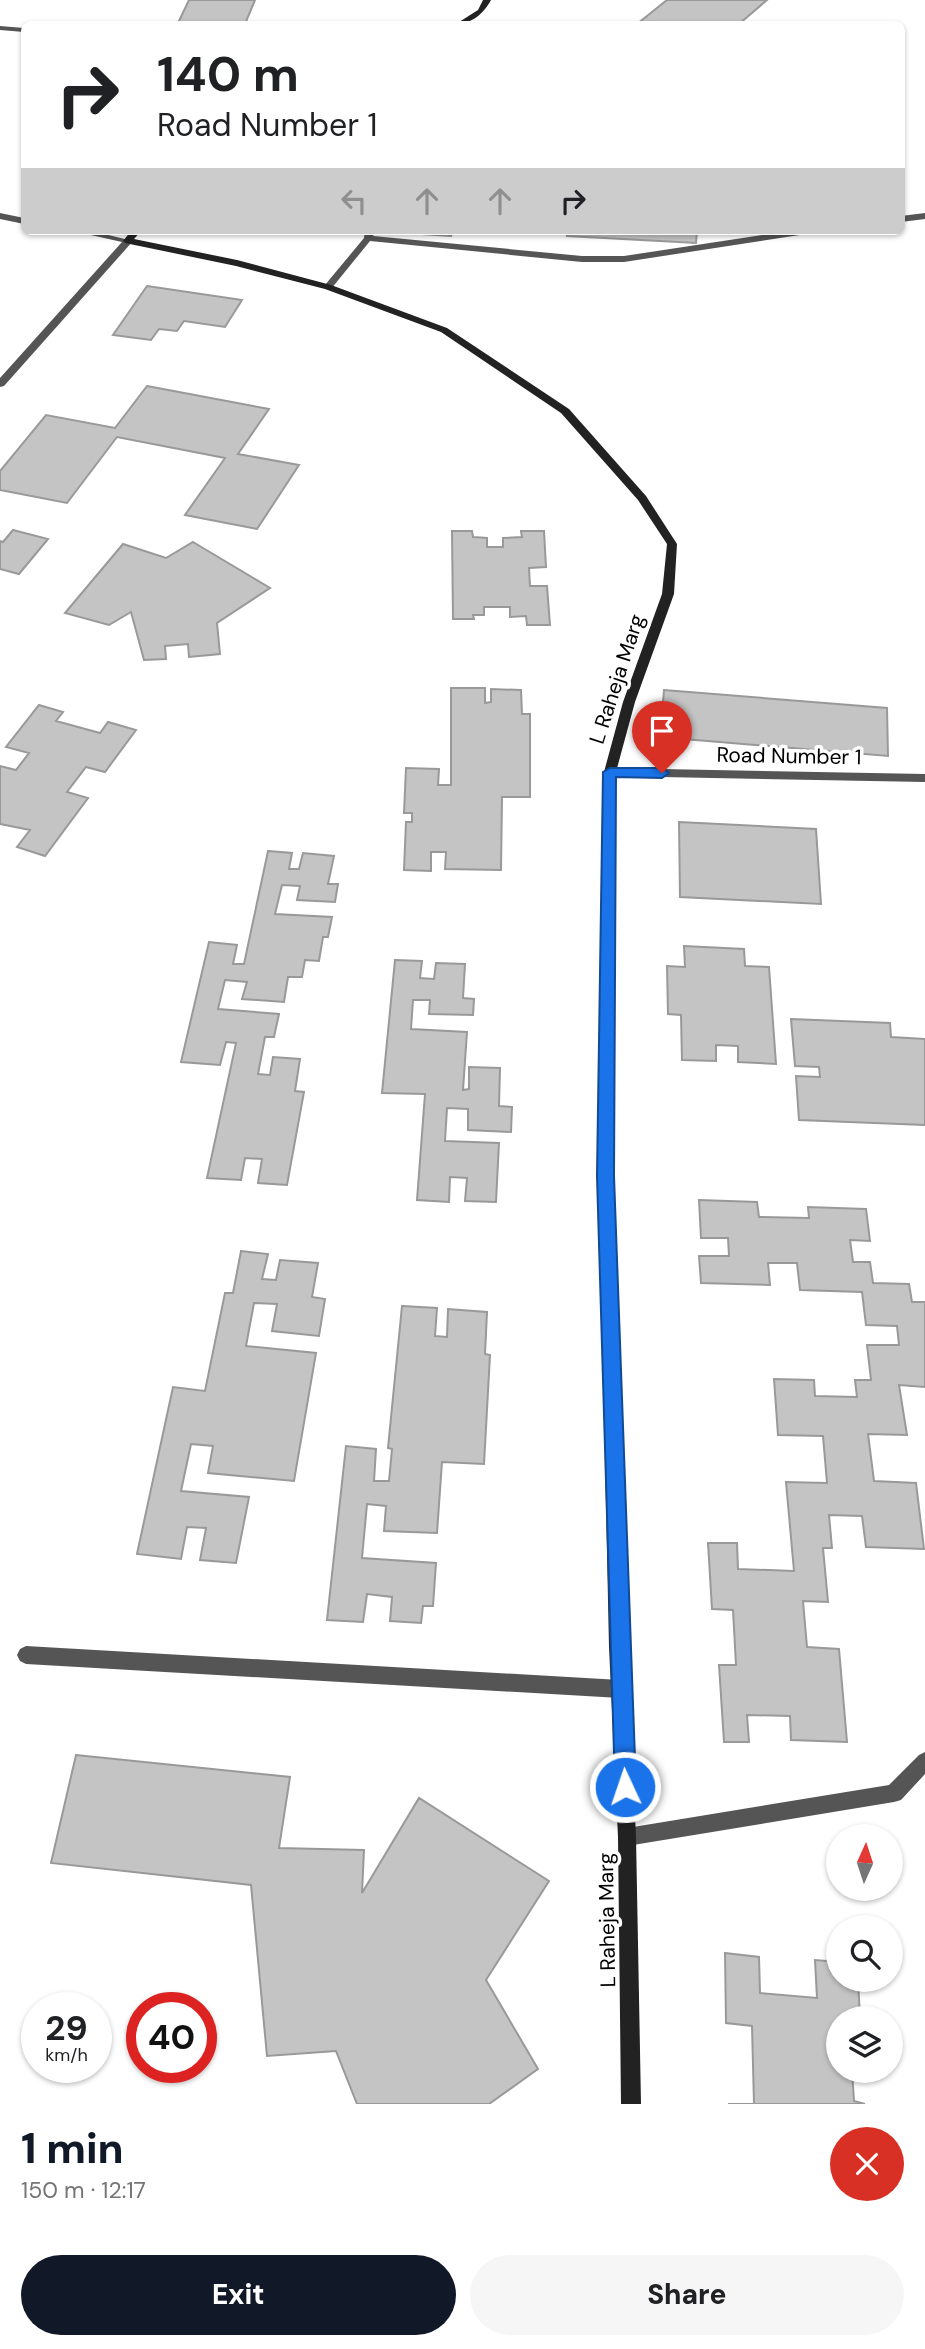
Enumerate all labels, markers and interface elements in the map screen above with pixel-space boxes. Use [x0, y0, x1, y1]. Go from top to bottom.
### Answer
text: 140 m [157, 42, 299, 106]
icon: right [42, 49, 133, 140]
text: Road Number 1 [157, 104, 378, 146]
icon: left [335, 182, 373, 220]
icon: ahead [408, 182, 446, 220]
icon: ahead [481, 182, 519, 220]
icon: right [554, 182, 592, 220]
street label: L Raheja Marg [583, 610, 651, 747]
pin [632, 701, 692, 773]
icon: arrive [643, 712, 681, 750]
street label: Road Number 1 [716, 741, 862, 771]
position arrow [588, 1750, 662, 1824]
north arrow [826, 1824, 903, 1900]
map controls [826, 1824, 903, 2083]
street label: L Raheja Marg [592, 1852, 622, 1988]
button: search [826, 1915, 903, 1992]
speed limit sign: 40 [126, 1992, 217, 2083]
text: 29 [45, 2005, 88, 2051]
button: layers [826, 2006, 903, 2083]
text: km/h [45, 2043, 88, 2067]
text: 1 min [21, 2121, 124, 2176]
button: close [830, 2127, 904, 2201]
text: 150 m · 12:17 [21, 2175, 146, 2205]
button: Exit [21, 2255, 456, 2335]
button: Share [470, 2255, 904, 2335]

